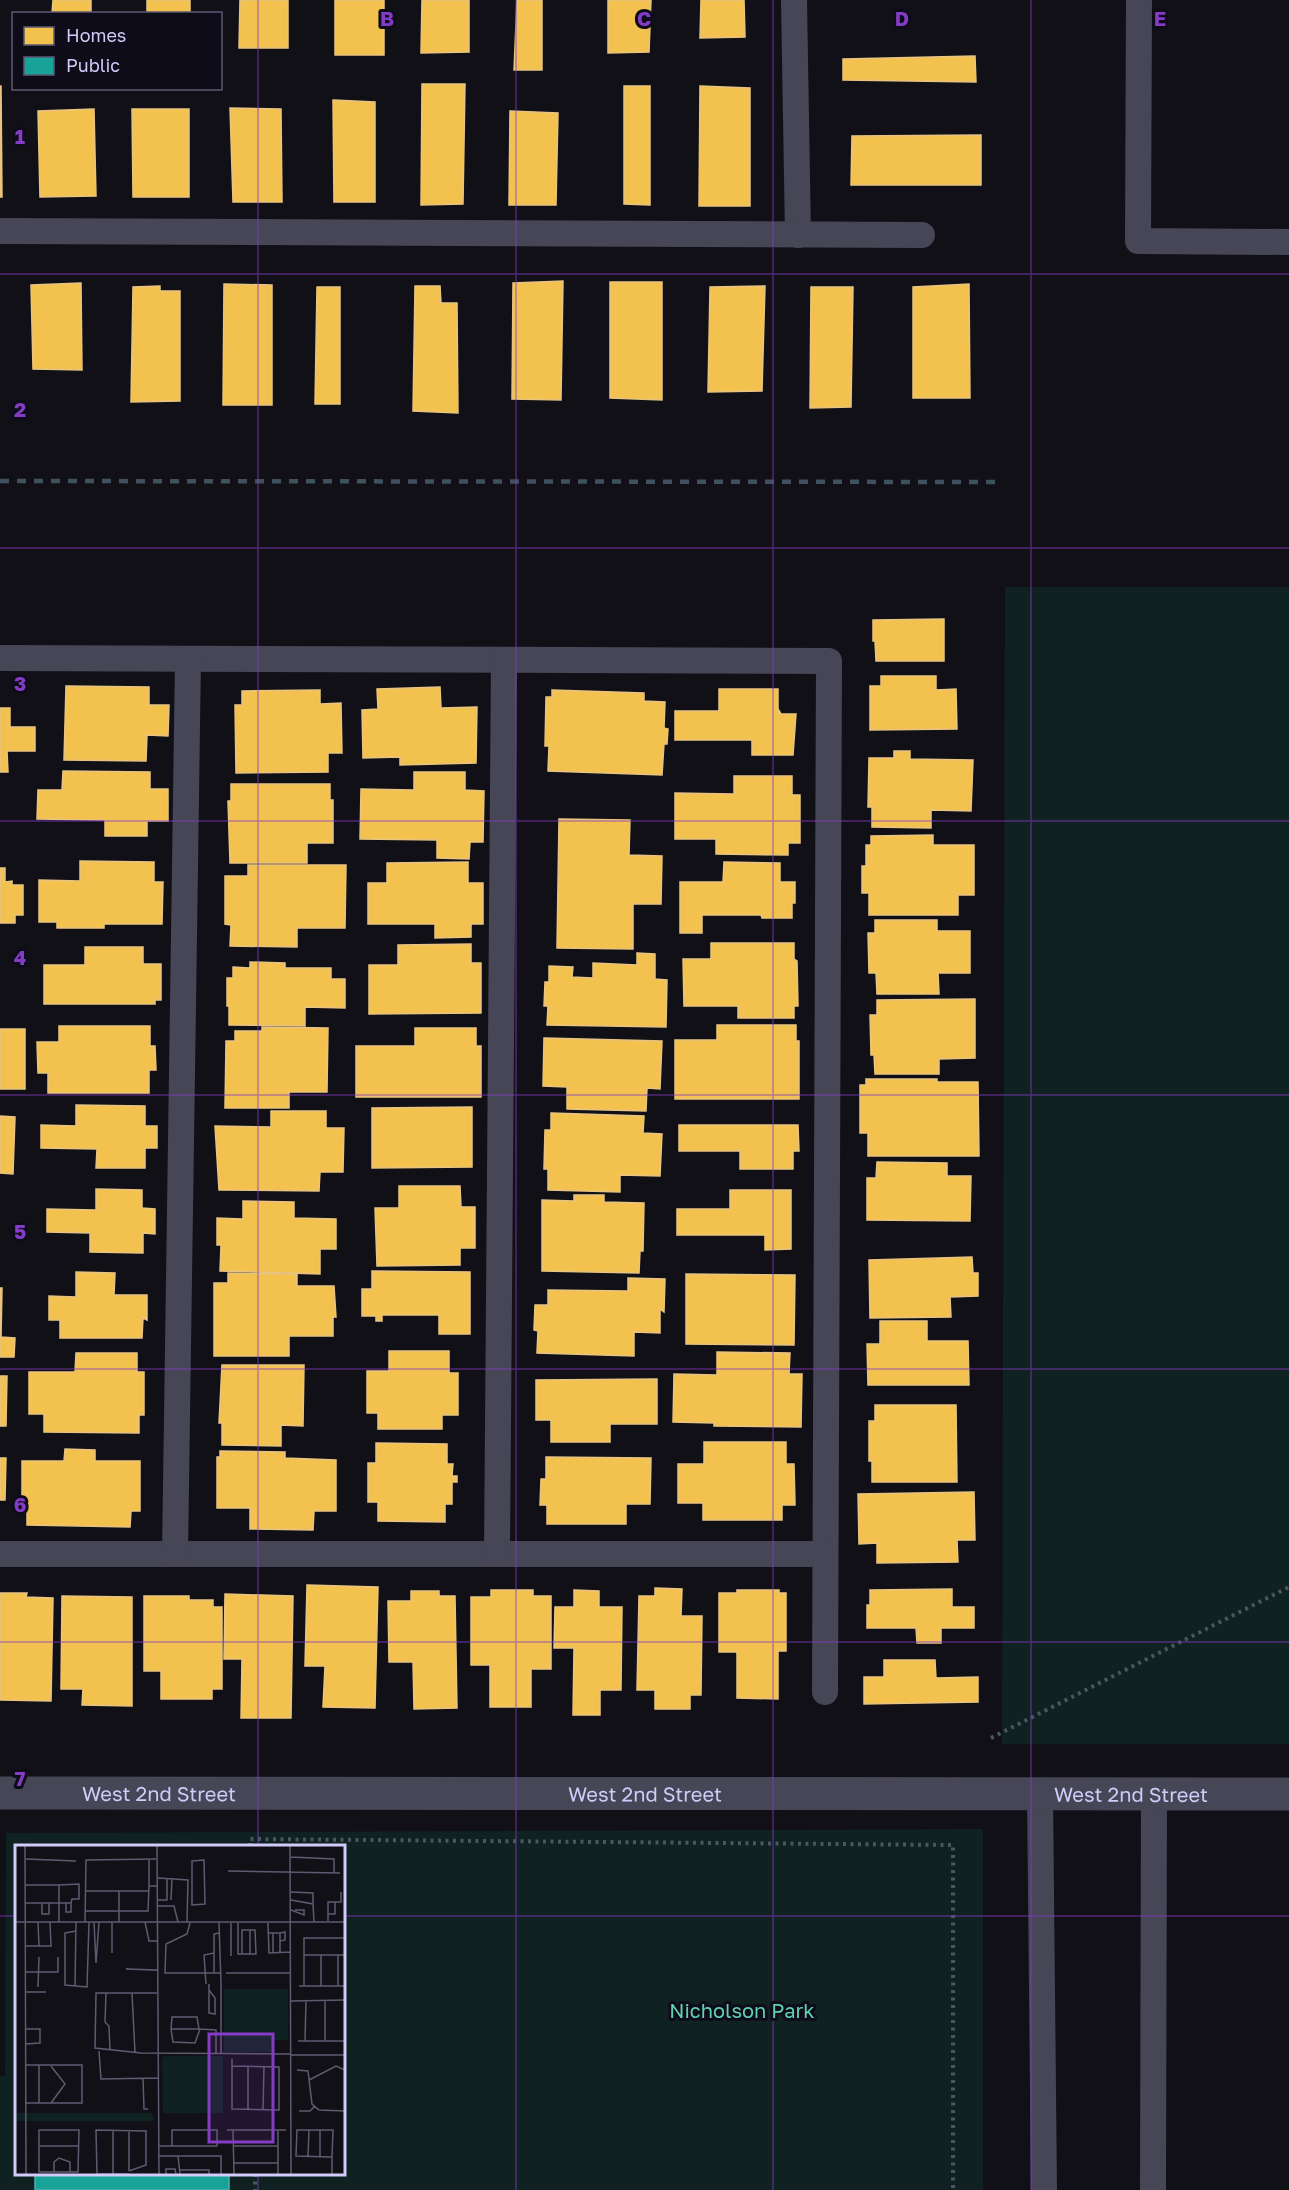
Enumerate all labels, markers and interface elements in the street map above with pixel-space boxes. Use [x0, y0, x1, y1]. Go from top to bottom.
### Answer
text: B [380, 6, 394, 30]
text: C [637, 6, 651, 30]
text: D [895, 6, 909, 30]
text: E [1154, 6, 1166, 30]
legend [12, 12, 222, 90]
text: Homes [66, 24, 126, 46]
text: Public [66, 54, 120, 76]
text: 1 [15, 124, 25, 148]
text: 2 [14, 397, 26, 421]
text: 3 [14, 671, 26, 695]
text: 4 [14, 945, 26, 969]
text: 5 [14, 1219, 26, 1243]
text: 6 [14, 1492, 26, 1516]
text: 7 [15, 1766, 26, 1790]
street label: West 2nd Street [82, 1781, 236, 1805]
street label: West 2nd Street [568, 1781, 722, 1806]
street label: West 2nd Street [1054, 1782, 1208, 1806]
inset map [15, 1845, 345, 2175]
park label: Nicholson Park [669, 1998, 815, 2022]

